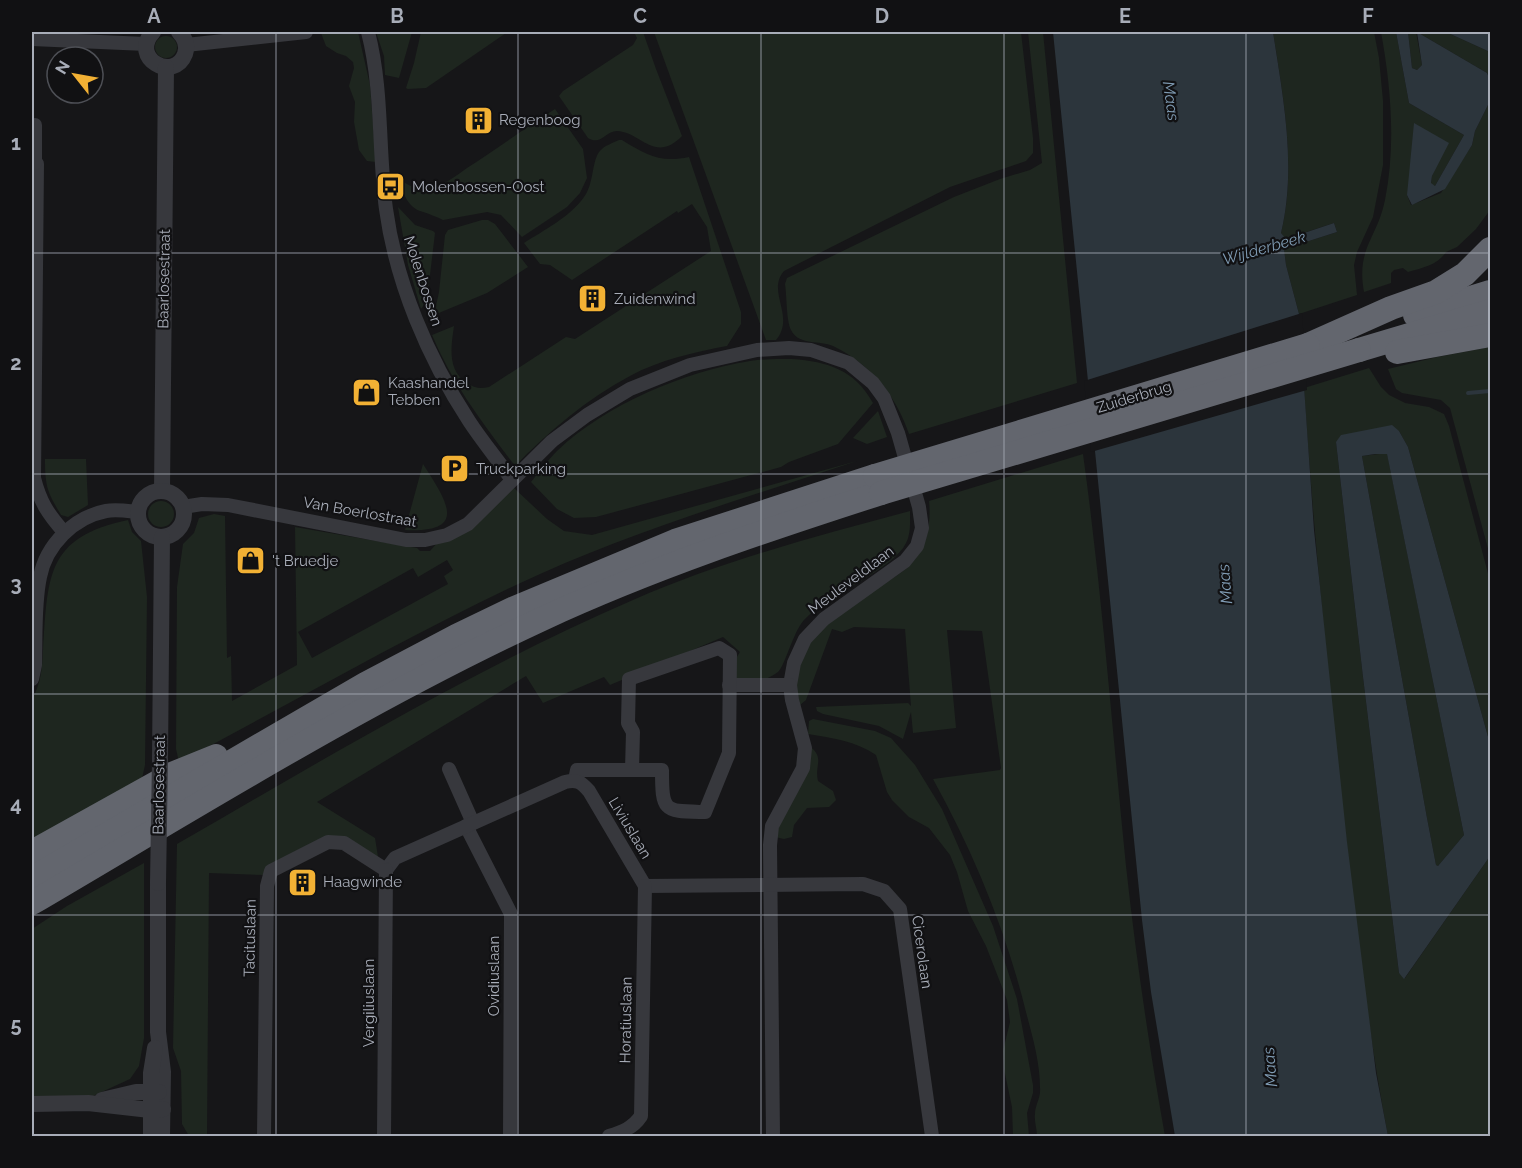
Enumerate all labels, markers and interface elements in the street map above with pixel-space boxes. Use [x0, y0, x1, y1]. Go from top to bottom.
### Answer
text: A [147, 4, 161, 28]
text: B [390, 4, 404, 28]
text: C [633, 4, 647, 28]
text: D [875, 4, 889, 28]
text: E [1119, 4, 1131, 28]
text: F [1362, 4, 1374, 28]
north arrow [45, 45, 105, 105]
text: N [51, 57, 74, 78]
water label: Maas [1159, 80, 1183, 123]
building icon: Regenboog [462, 104, 494, 136]
place label: Regenboog [499, 111, 581, 129]
text: 1 [11, 131, 21, 155]
bus stop icon: Molenbossen-Oost [375, 171, 407, 203]
place label: Molenbossen-Oost [412, 178, 545, 196]
water label: Wijlderbeek [1220, 227, 1308, 269]
street label: Baarlosestraat [154, 229, 174, 329]
street label: Molenbossen [400, 234, 446, 328]
building icon: Zuidenwind [577, 283, 609, 315]
place label: Zuidenwind [614, 290, 696, 308]
text: 2 [10, 351, 22, 375]
place label: Kaashandel Tebben [388, 374, 470, 409]
shop icon: Kaashandel Tebben [351, 376, 383, 408]
street label: Zuiderbrug [1094, 377, 1174, 417]
parking icon: Truckparking [439, 453, 471, 485]
place label: Truckparking [476, 460, 566, 478]
street label: Van Boerlostraat [302, 493, 418, 531]
street label: Meuleveldlaan [805, 542, 897, 618]
shop icon: 't Bruedje [235, 545, 267, 577]
place label: 't Bruedje [272, 552, 338, 570]
water label: Maas [1214, 563, 1236, 605]
text: 3 [10, 572, 22, 596]
street label: Baarlosestraat [149, 735, 169, 835]
text: 4 [10, 792, 22, 816]
street label: Liviuslaan [605, 794, 655, 862]
building icon: Haagwinde [286, 866, 318, 898]
place label: Haagwinde [323, 873, 402, 891]
street label: Tacituslaan [240, 899, 260, 977]
street label: Cicerolaan [908, 914, 936, 990]
street label: Ovidiuslaan [485, 936, 503, 1016]
street label: Vergiliuslaan [360, 959, 378, 1047]
street label: Horatiuslaan [616, 976, 636, 1064]
text: 5 [10, 1013, 22, 1037]
water label: Maas [1259, 1046, 1281, 1088]

